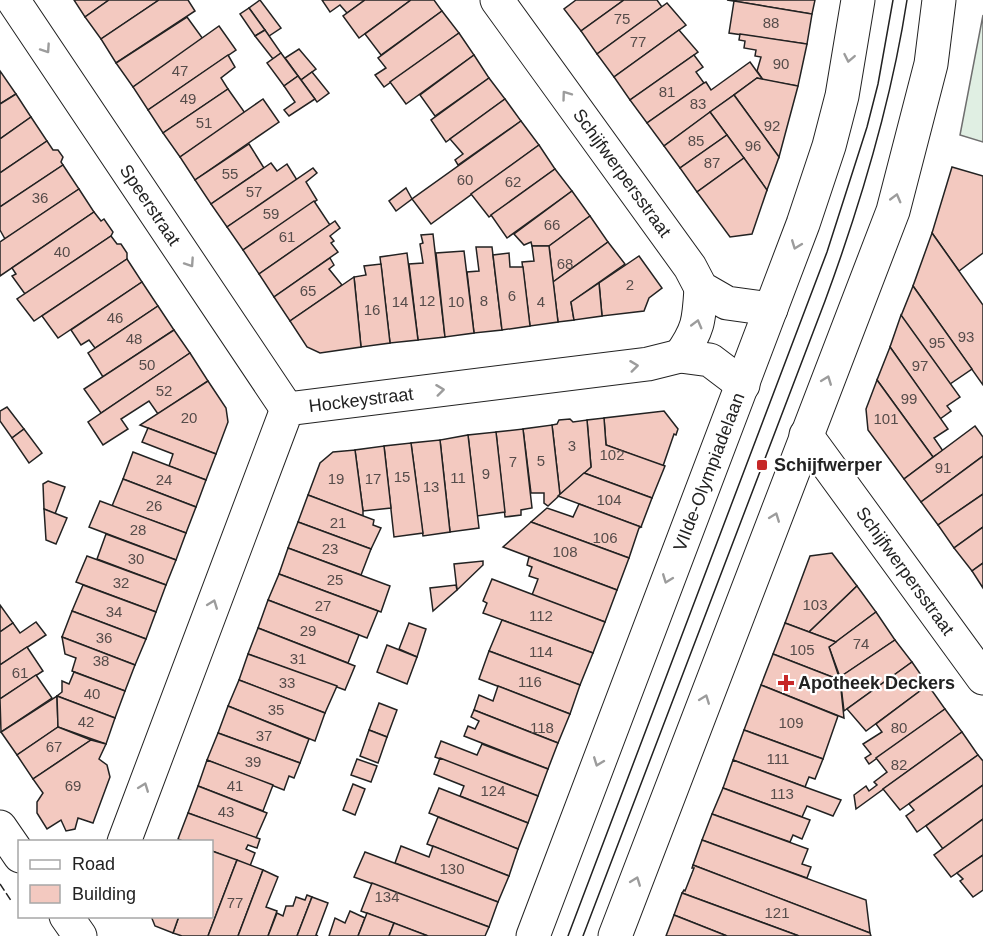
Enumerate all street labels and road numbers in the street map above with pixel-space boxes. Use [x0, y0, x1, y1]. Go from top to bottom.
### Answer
street label: Schijfwerpersstraat [569, 105, 675, 241]
street label: Speerstraat [116, 161, 184, 249]
street label: Hockeystraat [308, 384, 414, 416]
street label: VIIde-Olympiadelaan [670, 390, 748, 554]
street label: Schijfwerpersstraat [852, 503, 958, 639]

